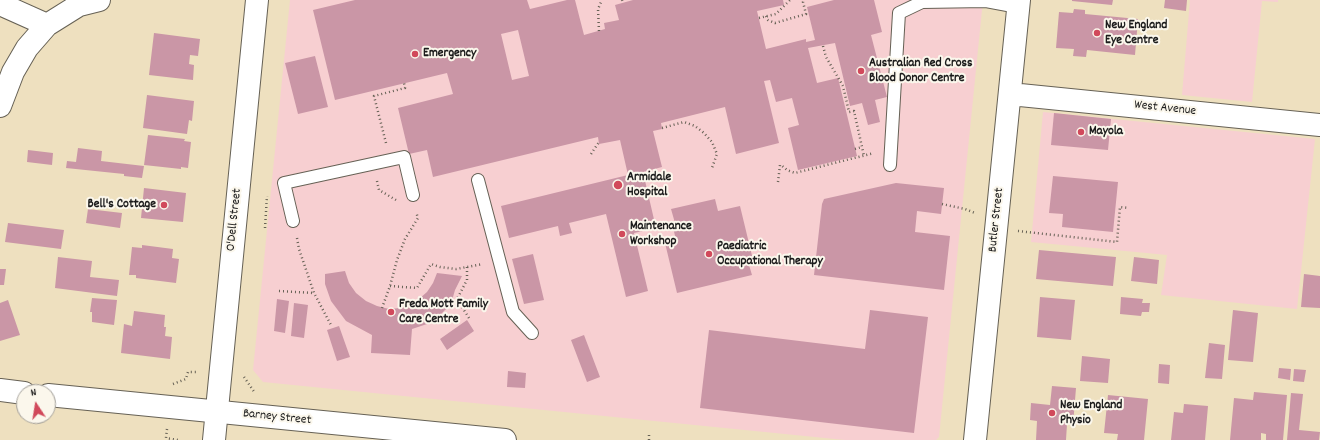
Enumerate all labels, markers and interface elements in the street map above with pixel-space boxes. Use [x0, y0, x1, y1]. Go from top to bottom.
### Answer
place label: New England Eye Centre [1105, 18, 1167, 49]
marker: New England Eye Centre [1092, 28, 1102, 38]
place label: Emergency [423, 46, 476, 62]
marker: Emergency [410, 49, 420, 59]
place label: Australian Red Cross Blood Donor Centre [869, 56, 973, 87]
marker: Australian Red Cross Blood Donor Centre [856, 66, 866, 76]
street label: West Avenue [1133, 98, 1197, 120]
place label: Mayola [1089, 124, 1123, 140]
marker: Mayola [1076, 127, 1086, 137]
place label: Armidale Hospital [627, 170, 671, 201]
marker: Armidale Hospital [612, 179, 624, 191]
street label: Butler Street [986, 187, 1008, 253]
street label: O'Dell Street [224, 188, 246, 252]
place label: Bell's Cottage [88, 197, 156, 213]
marker: Bell's Cottage [159, 200, 169, 210]
place label: Maintenance Workshop [630, 219, 692, 250]
marker: Maintenance Workshop [617, 229, 627, 239]
place label: Paediatric Occupational Therapy [717, 239, 823, 270]
marker: Paediatric Occupational Therapy [704, 249, 714, 259]
place label: Freda Mott Family Care Centre [399, 297, 488, 328]
marker: Freda Mott Family Care Centre [386, 307, 396, 317]
north arrow [16, 384, 56, 424]
text: N [29, 385, 38, 402]
place label: New England Physio [1060, 398, 1122, 429]
street label: Barney Street [242, 407, 312, 429]
marker: New England Physio [1047, 408, 1057, 418]

